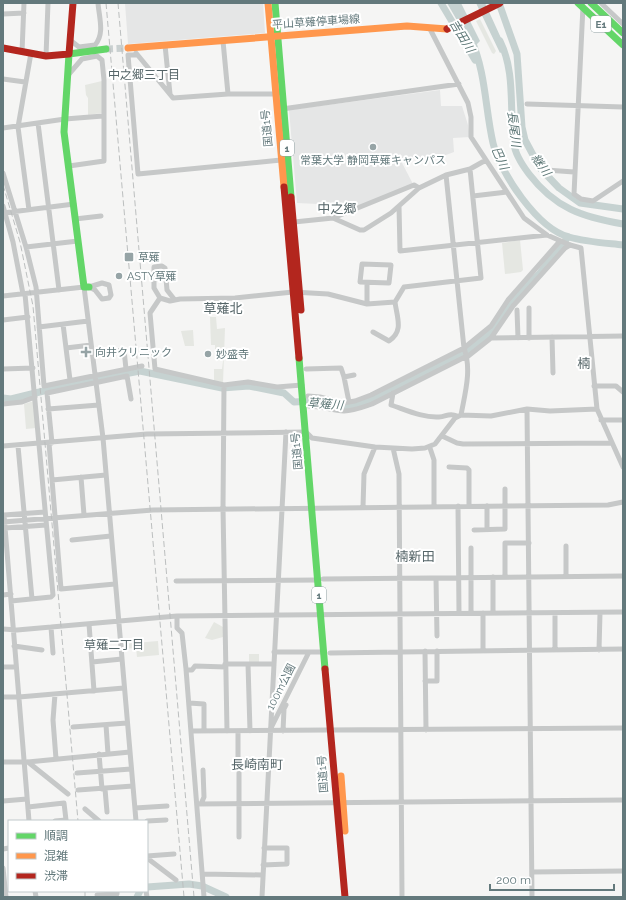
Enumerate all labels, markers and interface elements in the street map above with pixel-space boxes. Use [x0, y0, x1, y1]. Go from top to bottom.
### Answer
street label: 平山草薙停車場線 [272, 12, 360, 32]
road number: E1 [591, 16, 611, 32]
water label: 吉田川 [447, 17, 478, 57]
district label: 中之郷三丁目 [108, 68, 180, 82]
street label: 国道1号 [259, 109, 275, 147]
water label: 長尾川 [505, 110, 523, 150]
road number: 1 [280, 140, 294, 156]
marker: 常葉大学 静岡草薙キャンパス [368, 142, 378, 152]
water label: 巴川 [489, 144, 512, 174]
water label: 継川 [528, 151, 555, 180]
place label: 常葉大学 静岡草薙キャンパス [300, 154, 446, 167]
district label: 中之郷 [317, 201, 357, 216]
marker: 草薙 [123, 251, 135, 263]
place label: 草薙 [138, 251, 160, 264]
place label: ASTY草薙 [127, 270, 177, 283]
marker: ASTY草薙 [114, 271, 124, 281]
district label: 草薙北 [203, 301, 243, 316]
marker: 向井クリニック [80, 346, 92, 358]
place label: 向井クリニック [95, 346, 172, 359]
place label: 妙盛寺 [216, 348, 249, 361]
marker: 妙盛寺 [203, 349, 213, 359]
district label: 楠 [577, 356, 591, 371]
water label: 草薙川 [306, 395, 346, 413]
street label: 国道1号 [289, 432, 305, 470]
district label: 楠新田 [395, 549, 435, 564]
road number: 1 [312, 587, 326, 603]
district label: 草薙二丁目 [84, 638, 144, 652]
street label: 100m公園 [264, 662, 298, 712]
street label: 国道1号 [315, 755, 331, 793]
district label: 長崎南町 [231, 757, 283, 772]
legend [8, 820, 148, 892]
text: 順調 [44, 829, 68, 843]
text: 混雑 [44, 849, 68, 863]
scale bar [490, 866, 614, 892]
text: 渋滞 [44, 869, 68, 883]
text: 200 m [496, 873, 531, 887]

